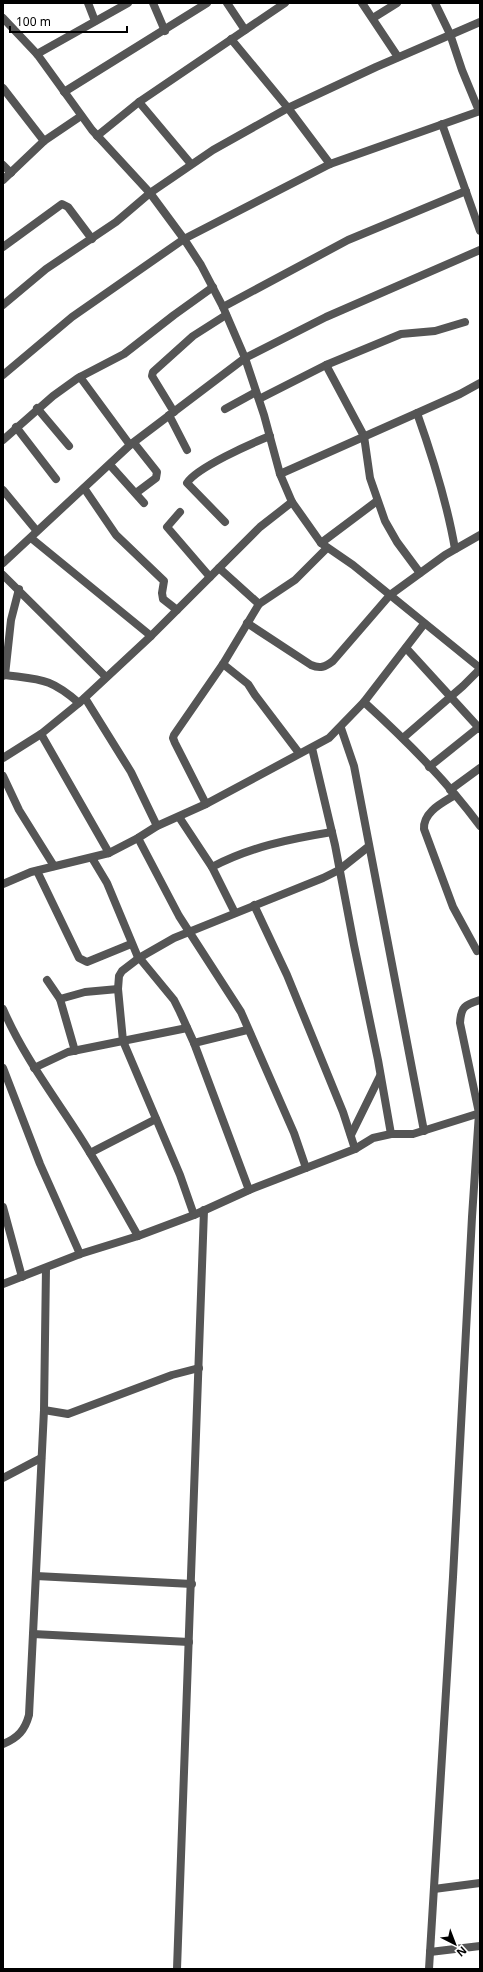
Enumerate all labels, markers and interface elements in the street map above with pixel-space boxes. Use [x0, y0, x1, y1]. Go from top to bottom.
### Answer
scale bar [10, 8, 127, 34]
text: 100 m [16, 13, 51, 30]
north arrow [435, 1924, 475, 1964]
text: N [454, 1943, 470, 1960]

